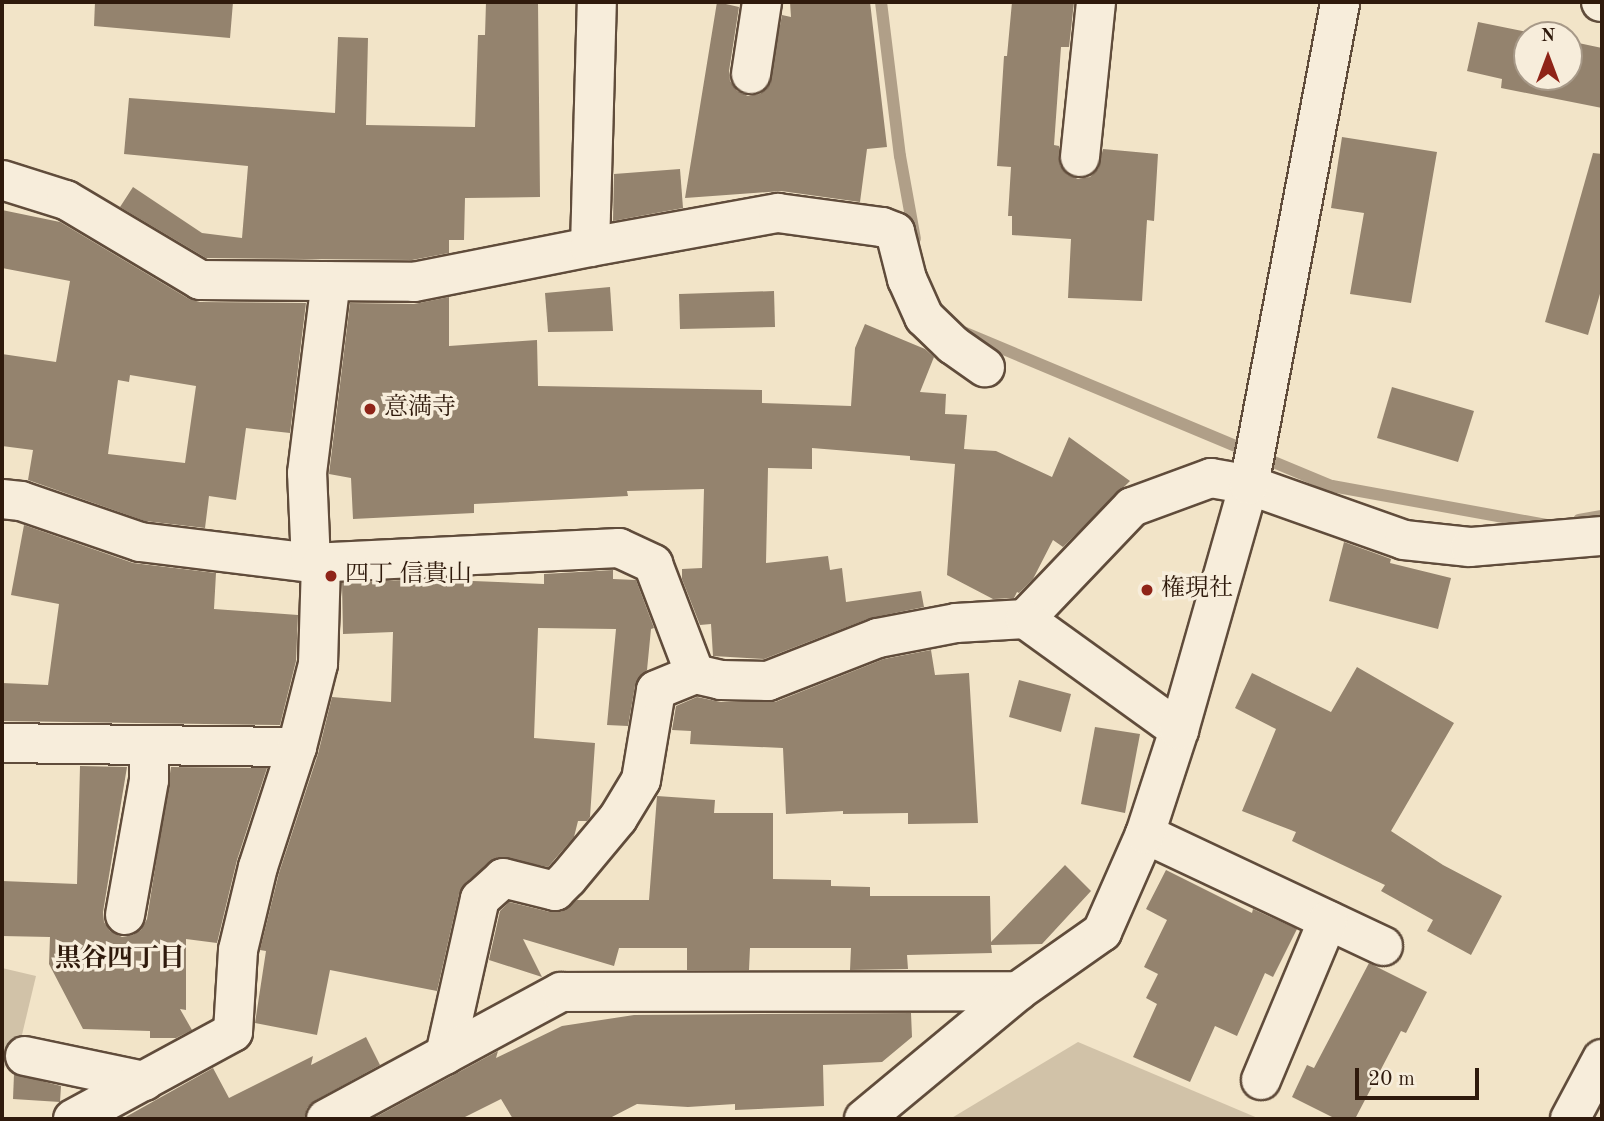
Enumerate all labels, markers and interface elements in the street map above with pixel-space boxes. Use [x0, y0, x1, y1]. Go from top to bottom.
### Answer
north arrow [1513, 21, 1583, 91]
text: N [1541, 27, 1555, 46]
place label: 意満寺 [384, 395, 456, 423]
marker: 意満寺 [362, 401, 378, 417]
place label: 四丁 信貴山 [345, 562, 472, 590]
marker: 四丁 信貴山 [323, 568, 339, 584]
place label: 権現社 [1161, 576, 1233, 604]
marker: 権現社 [1139, 582, 1155, 598]
district label: 黒谷四丁目 [55, 944, 185, 976]
scale bar [1359, 1054, 1483, 1098]
text: 20 m [1368, 1069, 1415, 1090]

